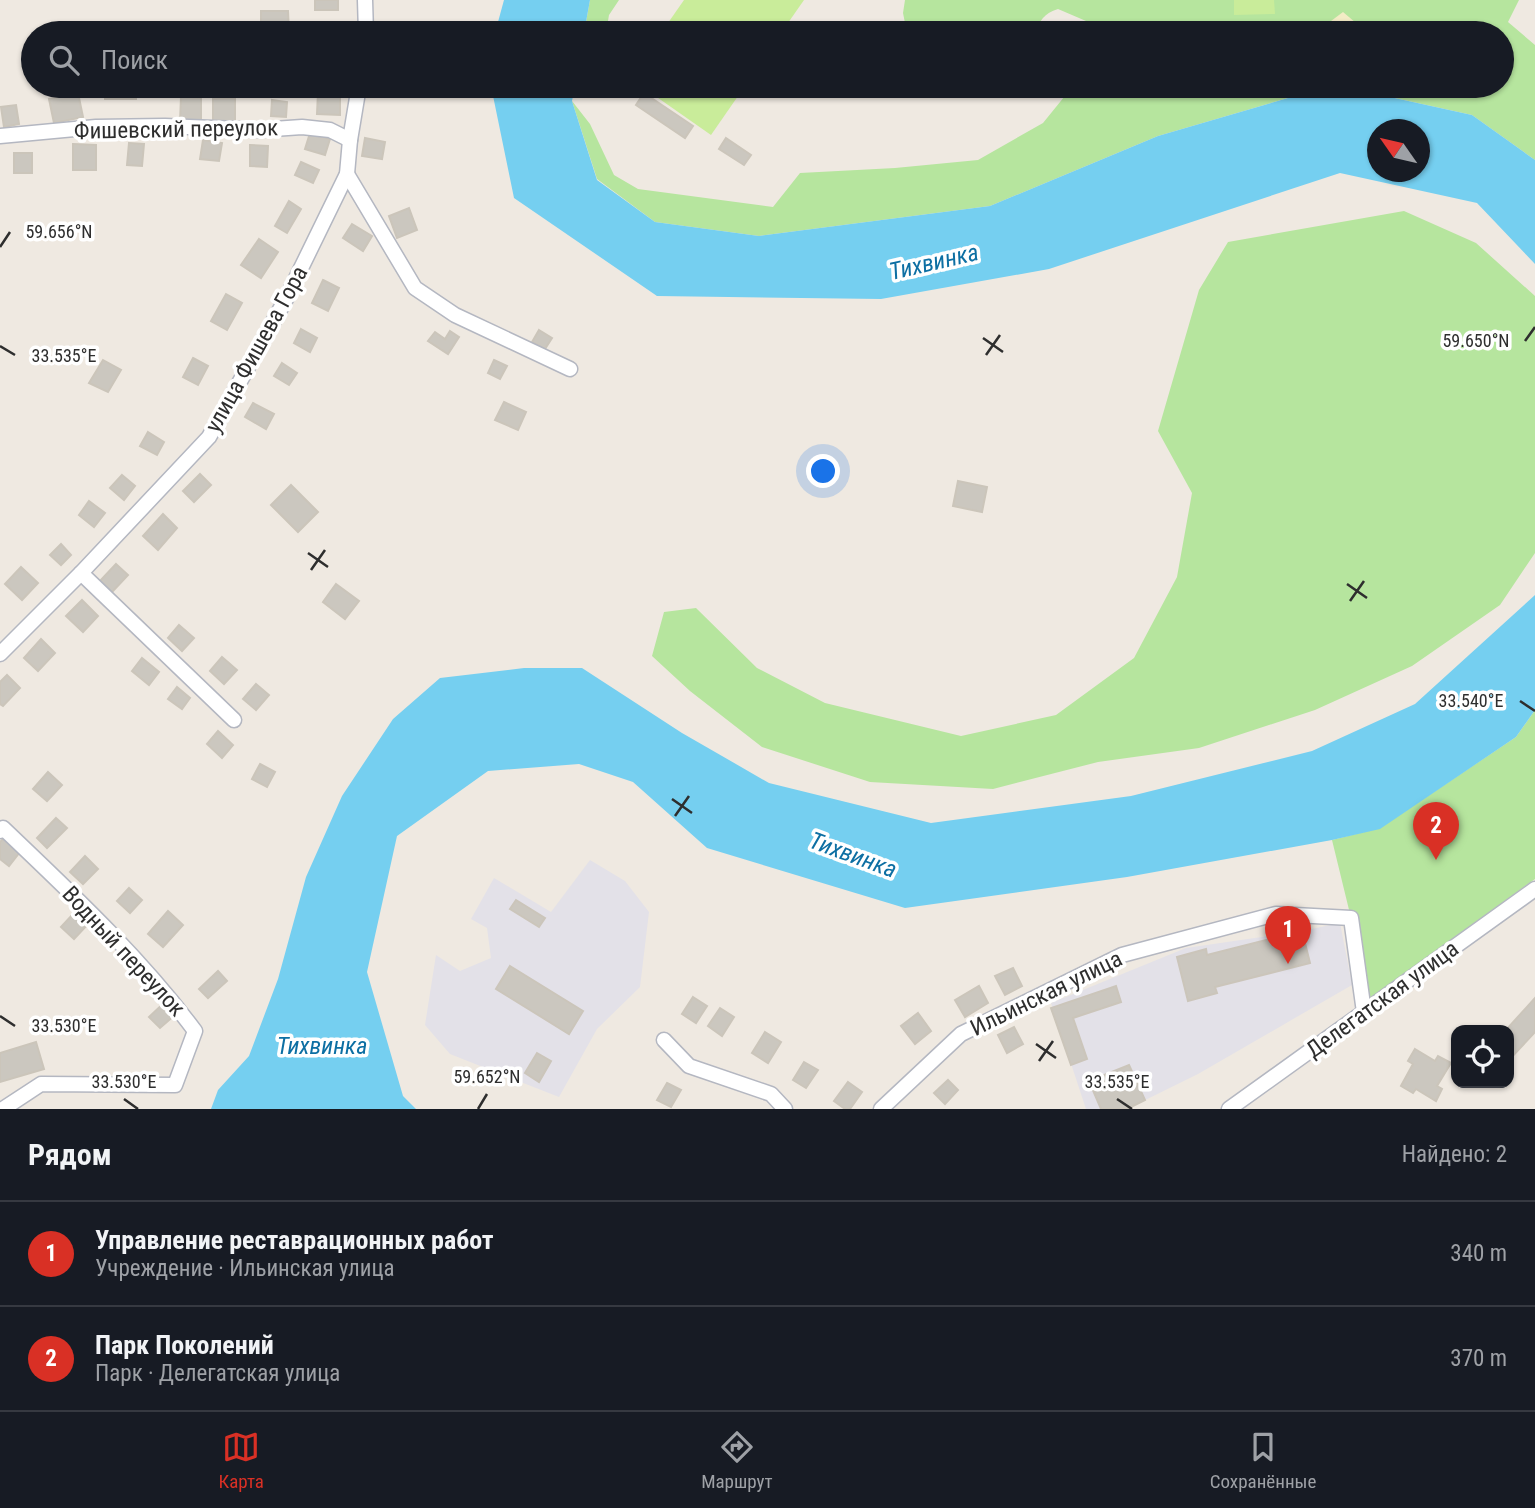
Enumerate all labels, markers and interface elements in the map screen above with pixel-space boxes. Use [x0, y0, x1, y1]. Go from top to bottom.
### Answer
search box [21, 21, 1514, 98]
icon: search [45, 41, 83, 79]
text: Поиск [101, 45, 168, 75]
street label: Фишевский переулок [74, 114, 278, 145]
north arrow [1367, 119, 1430, 182]
text: 59.656°N [25, 221, 93, 242]
water label: Тихвинка [887, 238, 981, 286]
street label: улица Фишева Гора [200, 261, 313, 437]
text: 59.650°N [1442, 330, 1510, 351]
text: 33.535°E [32, 345, 96, 366]
your location [806, 454, 840, 488]
text: 33.540°E [1439, 690, 1503, 711]
pin: 2 [1413, 802, 1459, 860]
water label: Тихвинка [806, 826, 900, 884]
street label: Водный переулок [57, 881, 191, 1022]
pin: 1 [1265, 906, 1311, 964]
street label: Делегатская улица [1301, 935, 1464, 1064]
street label: Ильинская улица [966, 945, 1126, 1042]
text: 33.530°E [32, 1015, 96, 1036]
map controls [1451, 1025, 1514, 1088]
button: locate [1451, 1025, 1514, 1088]
water label: Тихвинка [277, 1032, 367, 1060]
text: 59.652°N [453, 1066, 521, 1087]
text: 33.530°E [92, 1071, 156, 1092]
text: 33.535°E [1085, 1071, 1149, 1092]
text: Рядом [28, 1137, 112, 1172]
text: Найдено: 2 [1402, 1141, 1507, 1168]
text: Управление реставрационных работ [95, 1225, 494, 1255]
text: 1 [45, 1240, 57, 1267]
text: 340 m [1450, 1240, 1507, 1267]
text: Учреждение · Ильинская улица [95, 1255, 395, 1282]
text: Парк Поколений [95, 1330, 274, 1360]
text: 2 [45, 1345, 57, 1372]
text: 370 m [1450, 1345, 1507, 1372]
text: Парк · Делегатская улица [95, 1360, 340, 1387]
tab: Карта [219, 1428, 264, 1493]
tab: Маршрут [701, 1428, 773, 1493]
tab: Сохранённые [1210, 1428, 1316, 1493]

